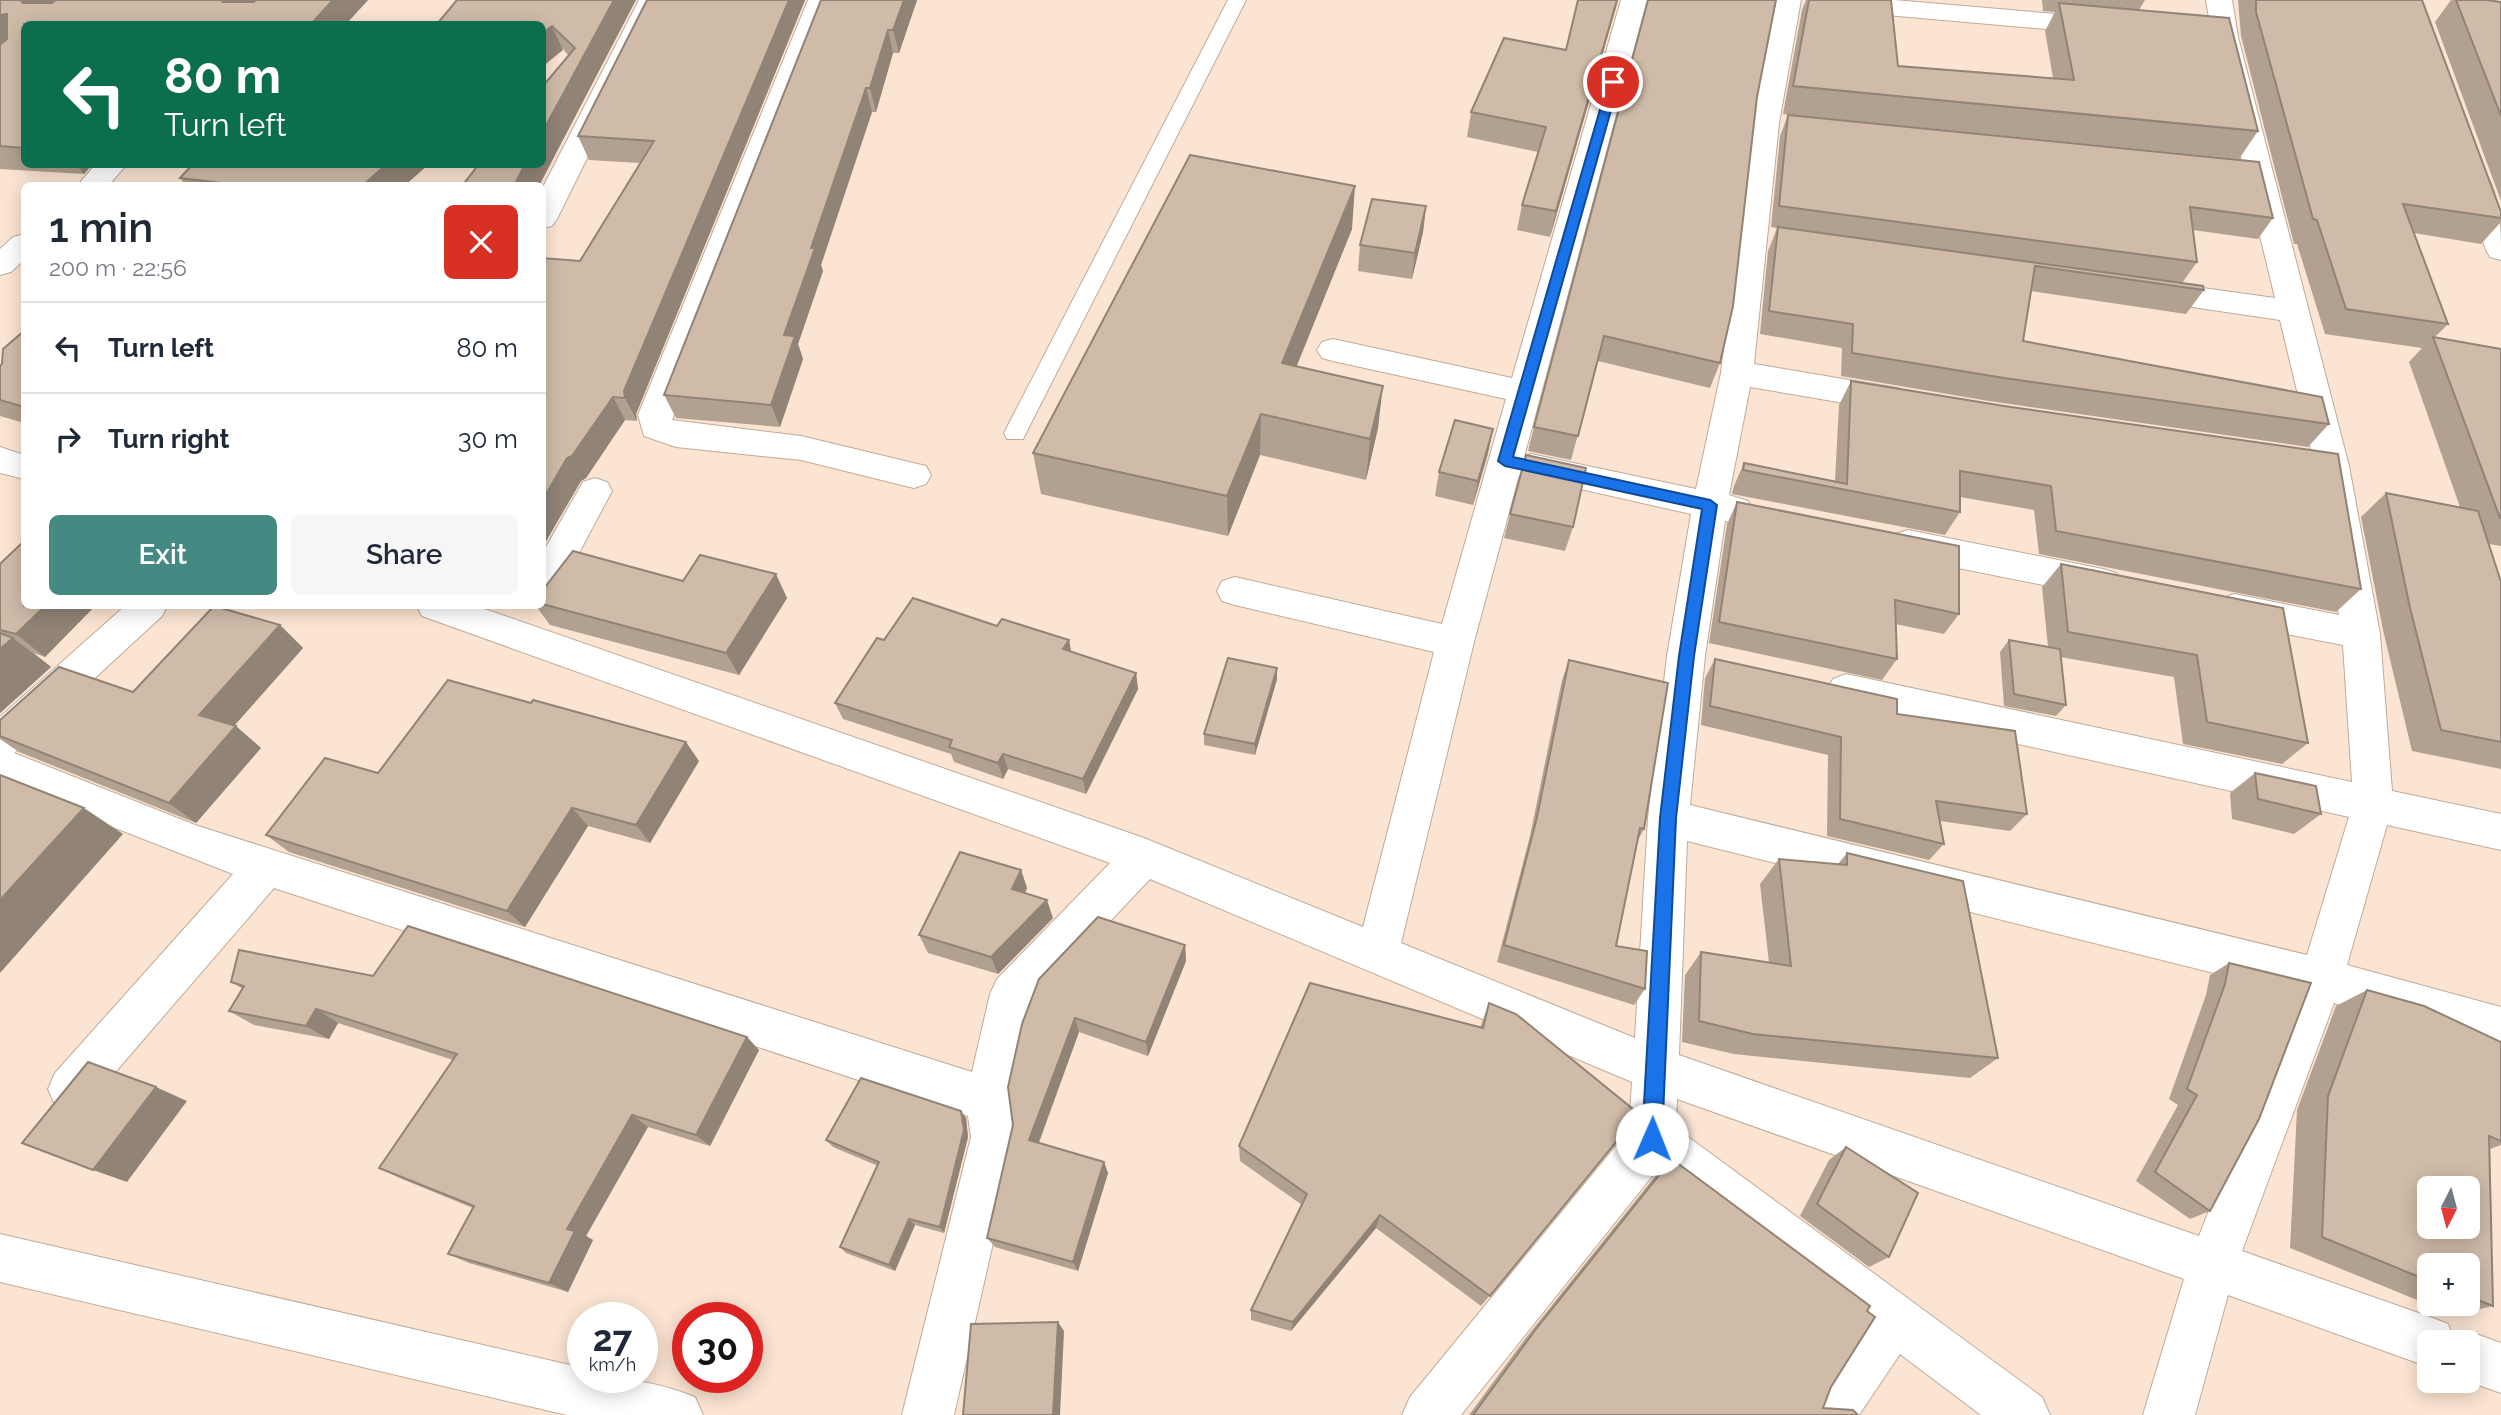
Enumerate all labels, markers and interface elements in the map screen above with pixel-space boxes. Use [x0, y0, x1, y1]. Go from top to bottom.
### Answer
text: 80 m [164, 47, 281, 104]
icon: left [49, 49, 140, 140]
pin [1583, 52, 1643, 112]
icon: arrive [1594, 63, 1632, 101]
text: Turn left [164, 106, 286, 143]
text: 1 min [49, 203, 153, 252]
button: close [444, 205, 518, 279]
text: 200 m · 22:56 [49, 254, 187, 281]
icon: left [49, 329, 87, 367]
text: Turn left [108, 333, 214, 363]
text: 80 m [456, 333, 518, 363]
icon: right [49, 420, 87, 458]
text: Turn right [108, 424, 229, 454]
text: 30 m [458, 424, 518, 454]
button: Exit [49, 515, 277, 595]
button: Share [291, 515, 518, 595]
position arrow [1615, 1102, 1689, 1176]
north arrow [2417, 1176, 2480, 1239]
map controls [2417, 1176, 2480, 1393]
button: + [2417, 1253, 2480, 1316]
speed limit sign: 30 [672, 1302, 763, 1393]
text: 27 [593, 1318, 632, 1359]
button: − [2417, 1330, 2480, 1393]
text: km/h [589, 1354, 636, 1375]

